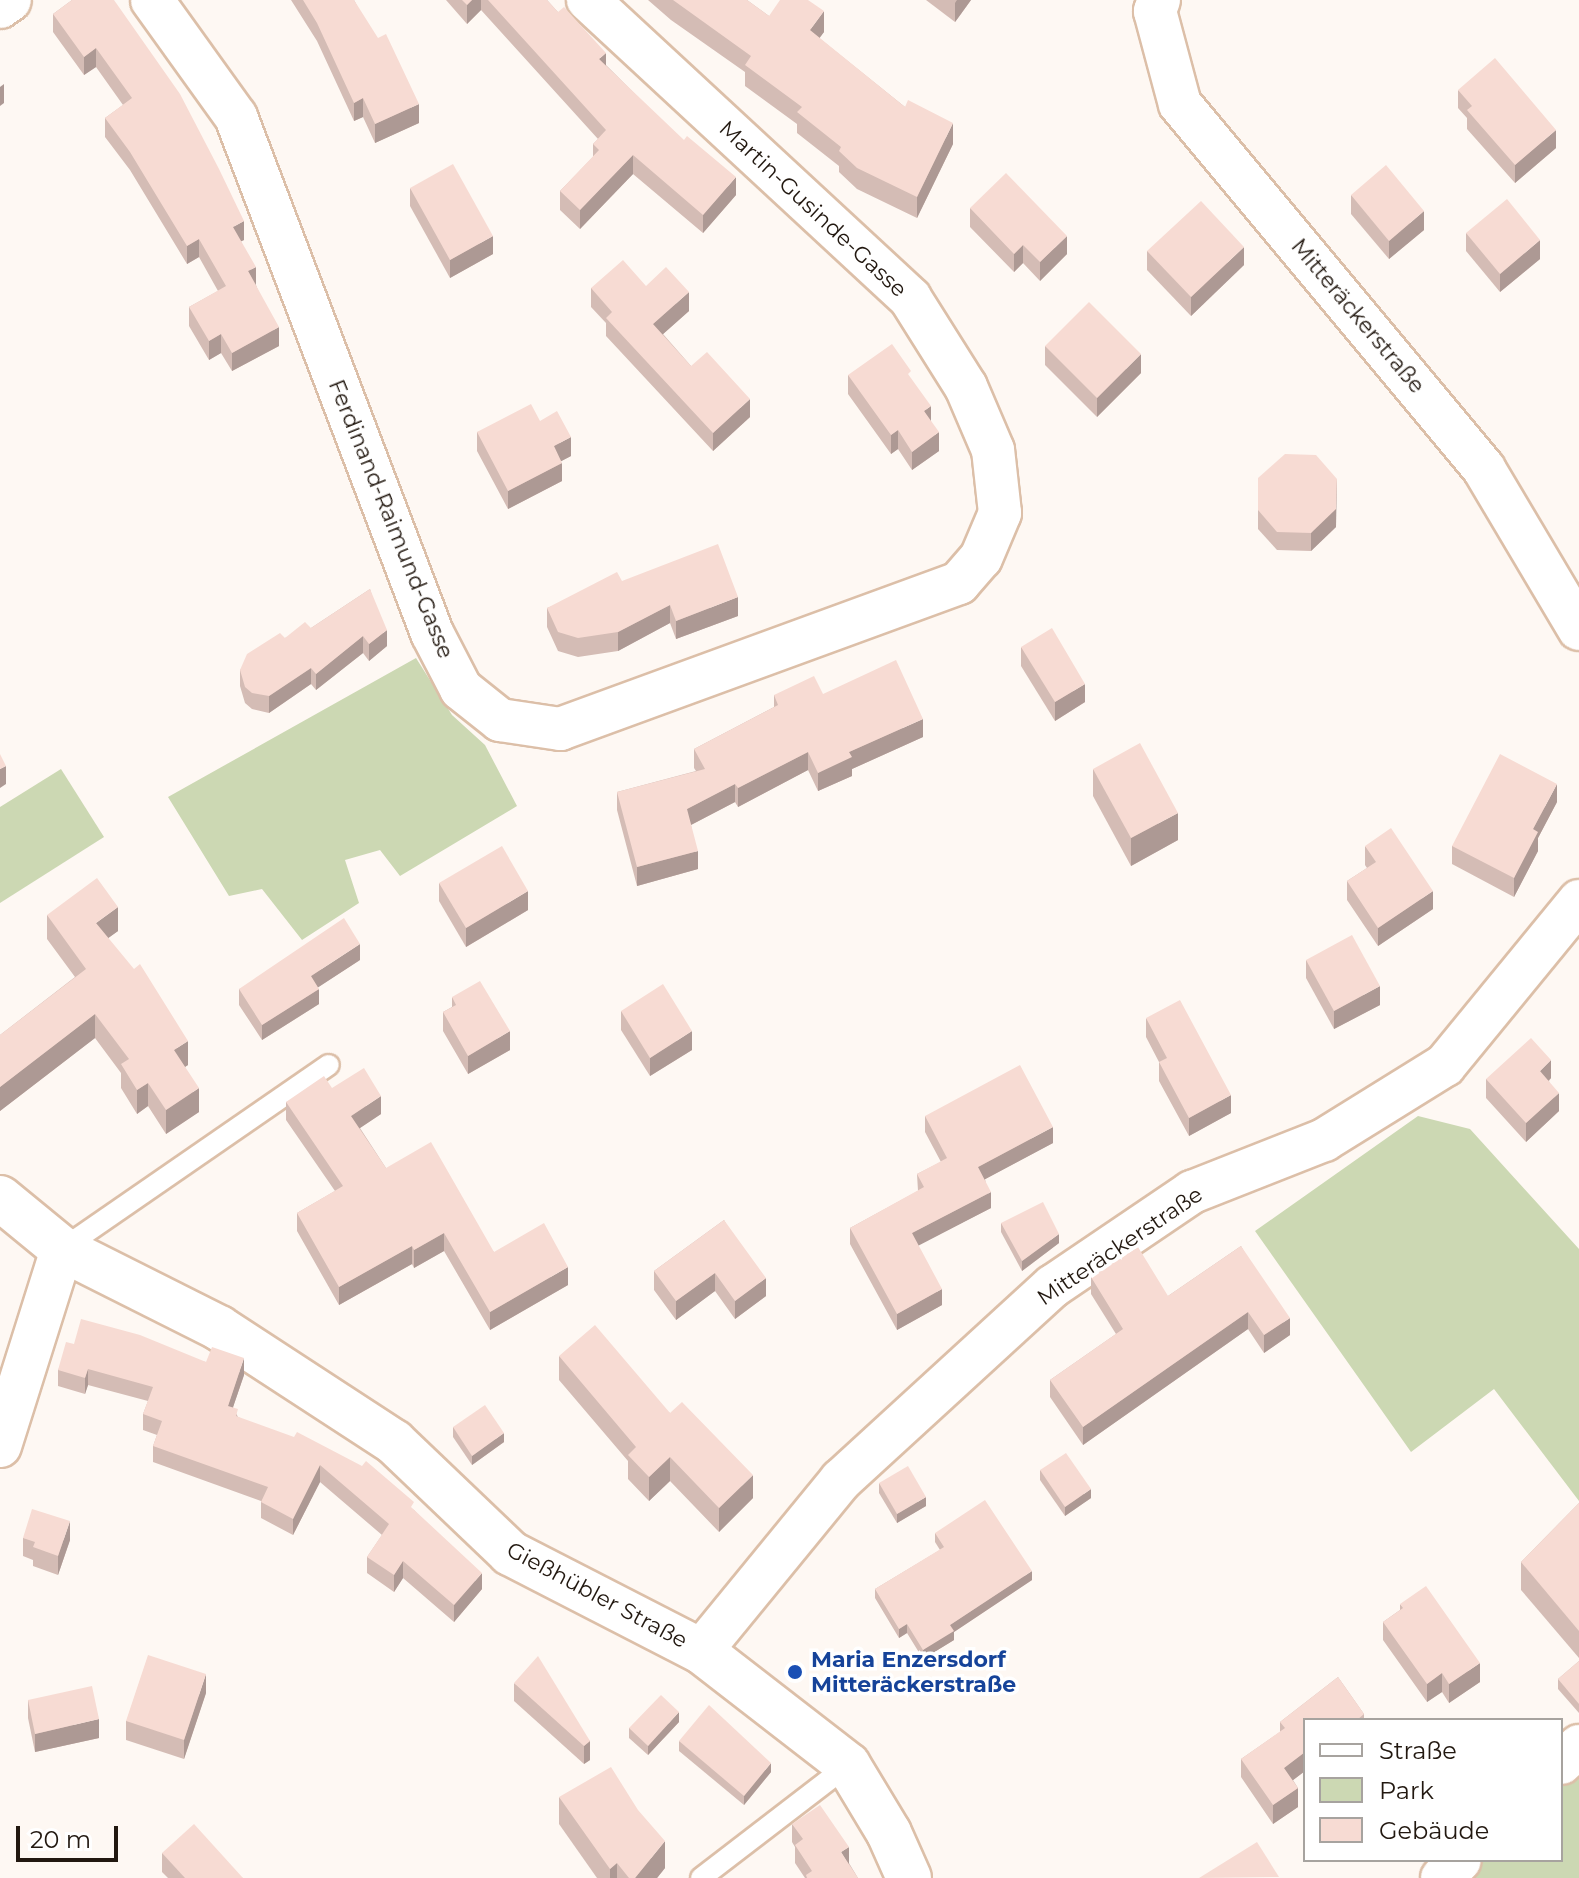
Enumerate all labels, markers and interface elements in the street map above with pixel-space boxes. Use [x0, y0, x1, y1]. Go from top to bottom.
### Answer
street label: Martin-Gusinde-Gasse [714, 115, 912, 303]
street label: Mitteräckerstraße [1286, 233, 1430, 399]
street label: Ferdinand-Raimund-Gasse [323, 376, 459, 662]
street label: Mitteräckerstraße [1032, 1181, 1208, 1311]
street label: Gießhübler Straße [502, 1536, 692, 1654]
place label: Maria Enzersdorf Mitteräckerstraße [811, 1646, 1016, 1698]
marker: Maria Enzersdorf Mitteräckerstraße [786, 1663, 804, 1681]
legend [1303, 1718, 1563, 1862]
text: Straße [1379, 1736, 1457, 1765]
text: Park [1379, 1776, 1434, 1805]
scale bar [20, 1810, 122, 1860]
text: Gebäude [1379, 1816, 1489, 1845]
text: 20 m [30, 1825, 91, 1854]

